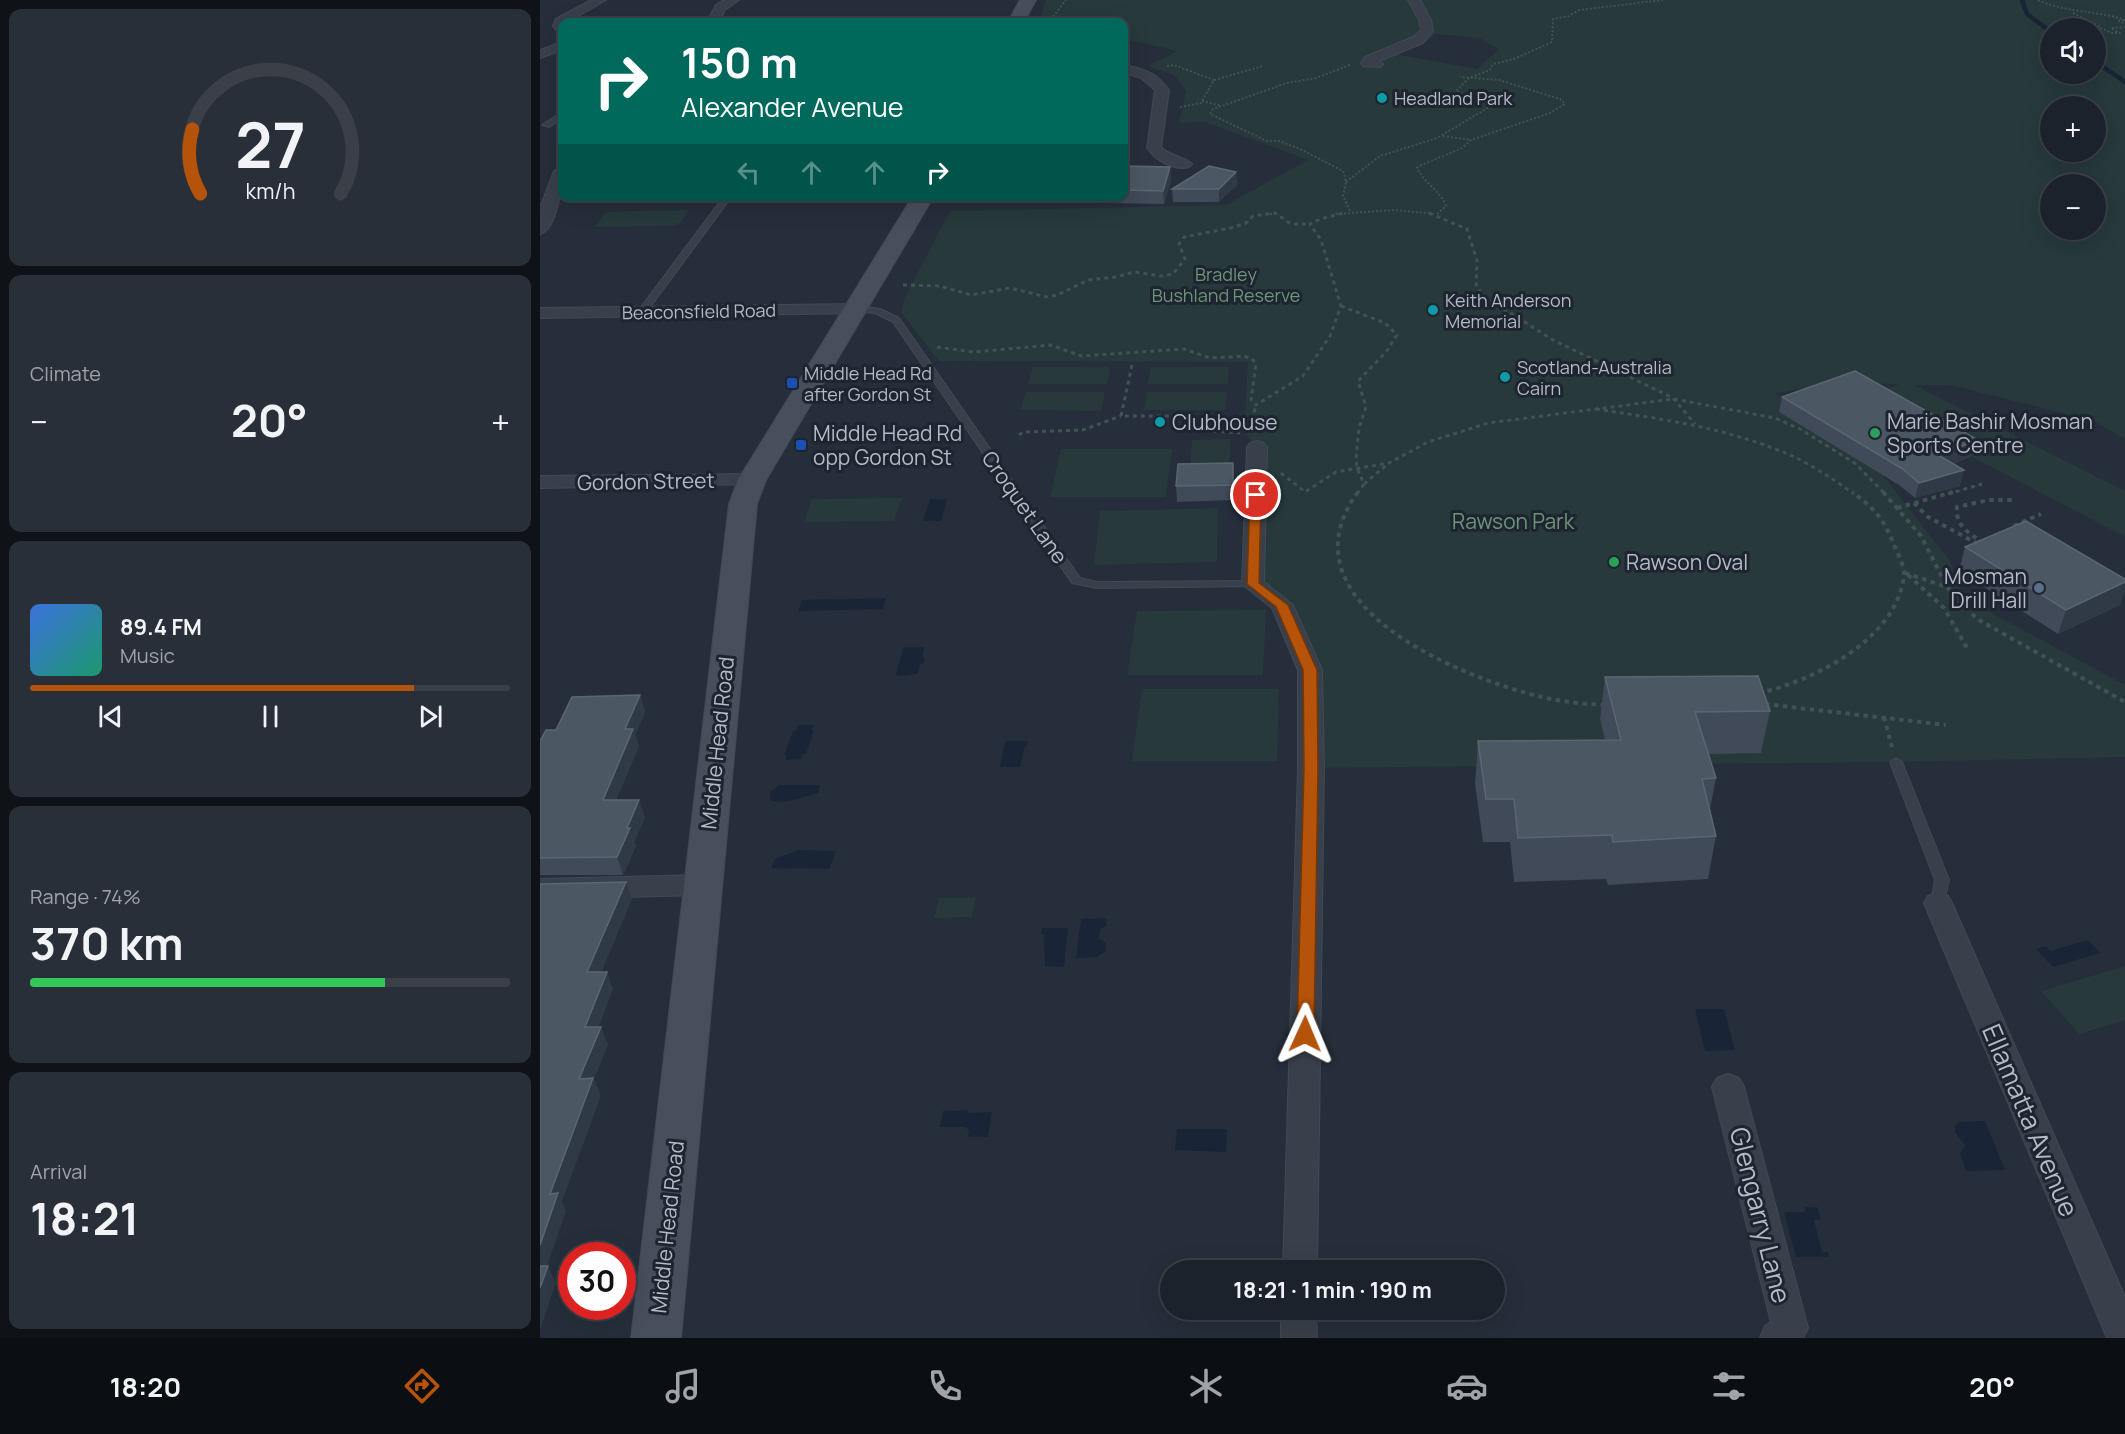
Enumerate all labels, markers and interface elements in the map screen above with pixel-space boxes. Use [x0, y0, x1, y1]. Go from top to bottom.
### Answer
map controls [2040, 18, 2106, 240]
button: sound [2040, 18, 2106, 84]
text: 150 m [681, 33, 798, 91]
icon: right [582, 42, 660, 120]
place label: Headland Park [1394, 86, 1513, 110]
text: Alexander Avenue [681, 88, 904, 125]
marker: Headland Park [1375, 91, 1389, 105]
button: + [2040, 96, 2106, 162]
text: 27 [235, 102, 305, 188]
icon: left [732, 156, 765, 189]
icon: ahead [795, 156, 828, 189]
icon: ahead [858, 156, 891, 189]
icon: right [921, 156, 954, 189]
button: − [2040, 174, 2106, 240]
text: km/h [245, 177, 295, 206]
park label: Bradley Bushland Reserve [1152, 262, 1300, 307]
place label: Keith Anderson Memorial [1445, 288, 1571, 333]
street label: Beaconsfield Road [622, 298, 776, 324]
marker: Keith Anderson Memorial [1426, 303, 1440, 317]
place label: Scotland-Australia Cairn [1517, 355, 1672, 400]
text: Climate [30, 360, 101, 387]
place label: Middle Head Rd after Gordon St [804, 361, 932, 406]
marker: Scotland-Australia Cairn [1498, 370, 1512, 384]
marker: Middle Head Rd after Gordon St [785, 376, 799, 390]
text: 20° [231, 389, 308, 451]
text: − [30, 399, 48, 444]
text: + [491, 399, 510, 444]
place label: Marie Bashir Mosman Sports Centre [1887, 407, 2093, 459]
place label: Clubhouse [1172, 408, 1278, 436]
marker: Clubhouse [1153, 415, 1167, 429]
place label: Middle Head Rd opp Gordon St [813, 419, 962, 471]
marker: Marie Bashir Mosman Sports Centre [1868, 426, 1882, 440]
marker: Middle Head Rd opp Gordon St [794, 438, 808, 452]
street label: Croquet Lane [976, 445, 1074, 569]
street label: Gordon Street [577, 466, 715, 496]
pin [1230, 469, 1281, 520]
icon: arrive [1239, 478, 1272, 511]
park label: Rawson Park [1452, 507, 1575, 535]
place label: Rawson Oval [1626, 548, 1748, 576]
marker: Rawson Oval [1607, 555, 1621, 569]
place label: Mosman Drill Hall [1944, 562, 2027, 614]
marker: Mosman Drill Hall [2032, 581, 2046, 595]
text: 89.4 FM [120, 612, 202, 642]
text: Music [120, 642, 175, 669]
street label: Middle Head Road [694, 655, 740, 831]
icon: previous [94, 700, 127, 733]
icon: pause [254, 700, 287, 733]
icon: next [414, 700, 447, 733]
text: Range · 74% [30, 883, 141, 910]
text: 370 km [30, 912, 183, 974]
position arrow [1273, 1002, 1337, 1066]
street label: Ellamatta Avenue [1974, 1018, 2088, 1222]
street label: Glengarry Lane [1722, 1123, 1800, 1307]
street label: Middle Head Road [644, 1139, 690, 1315]
text: Arrival [30, 1158, 87, 1185]
text: 18:21 [30, 1187, 139, 1249]
speed limit sign: 30 [558, 1242, 636, 1320]
text: 18:21 · 1 min · 190 m [1233, 1275, 1432, 1305]
icon: directions [401, 1365, 443, 1407]
icon: music [662, 1365, 704, 1407]
icon: phone [924, 1365, 966, 1407]
icon: climate [1185, 1365, 1227, 1407]
icon: car [1446, 1365, 1488, 1407]
icon: filters [1708, 1365, 1750, 1407]
text: 18:20 [110, 1368, 181, 1405]
text: 20° [1969, 1368, 2015, 1405]

